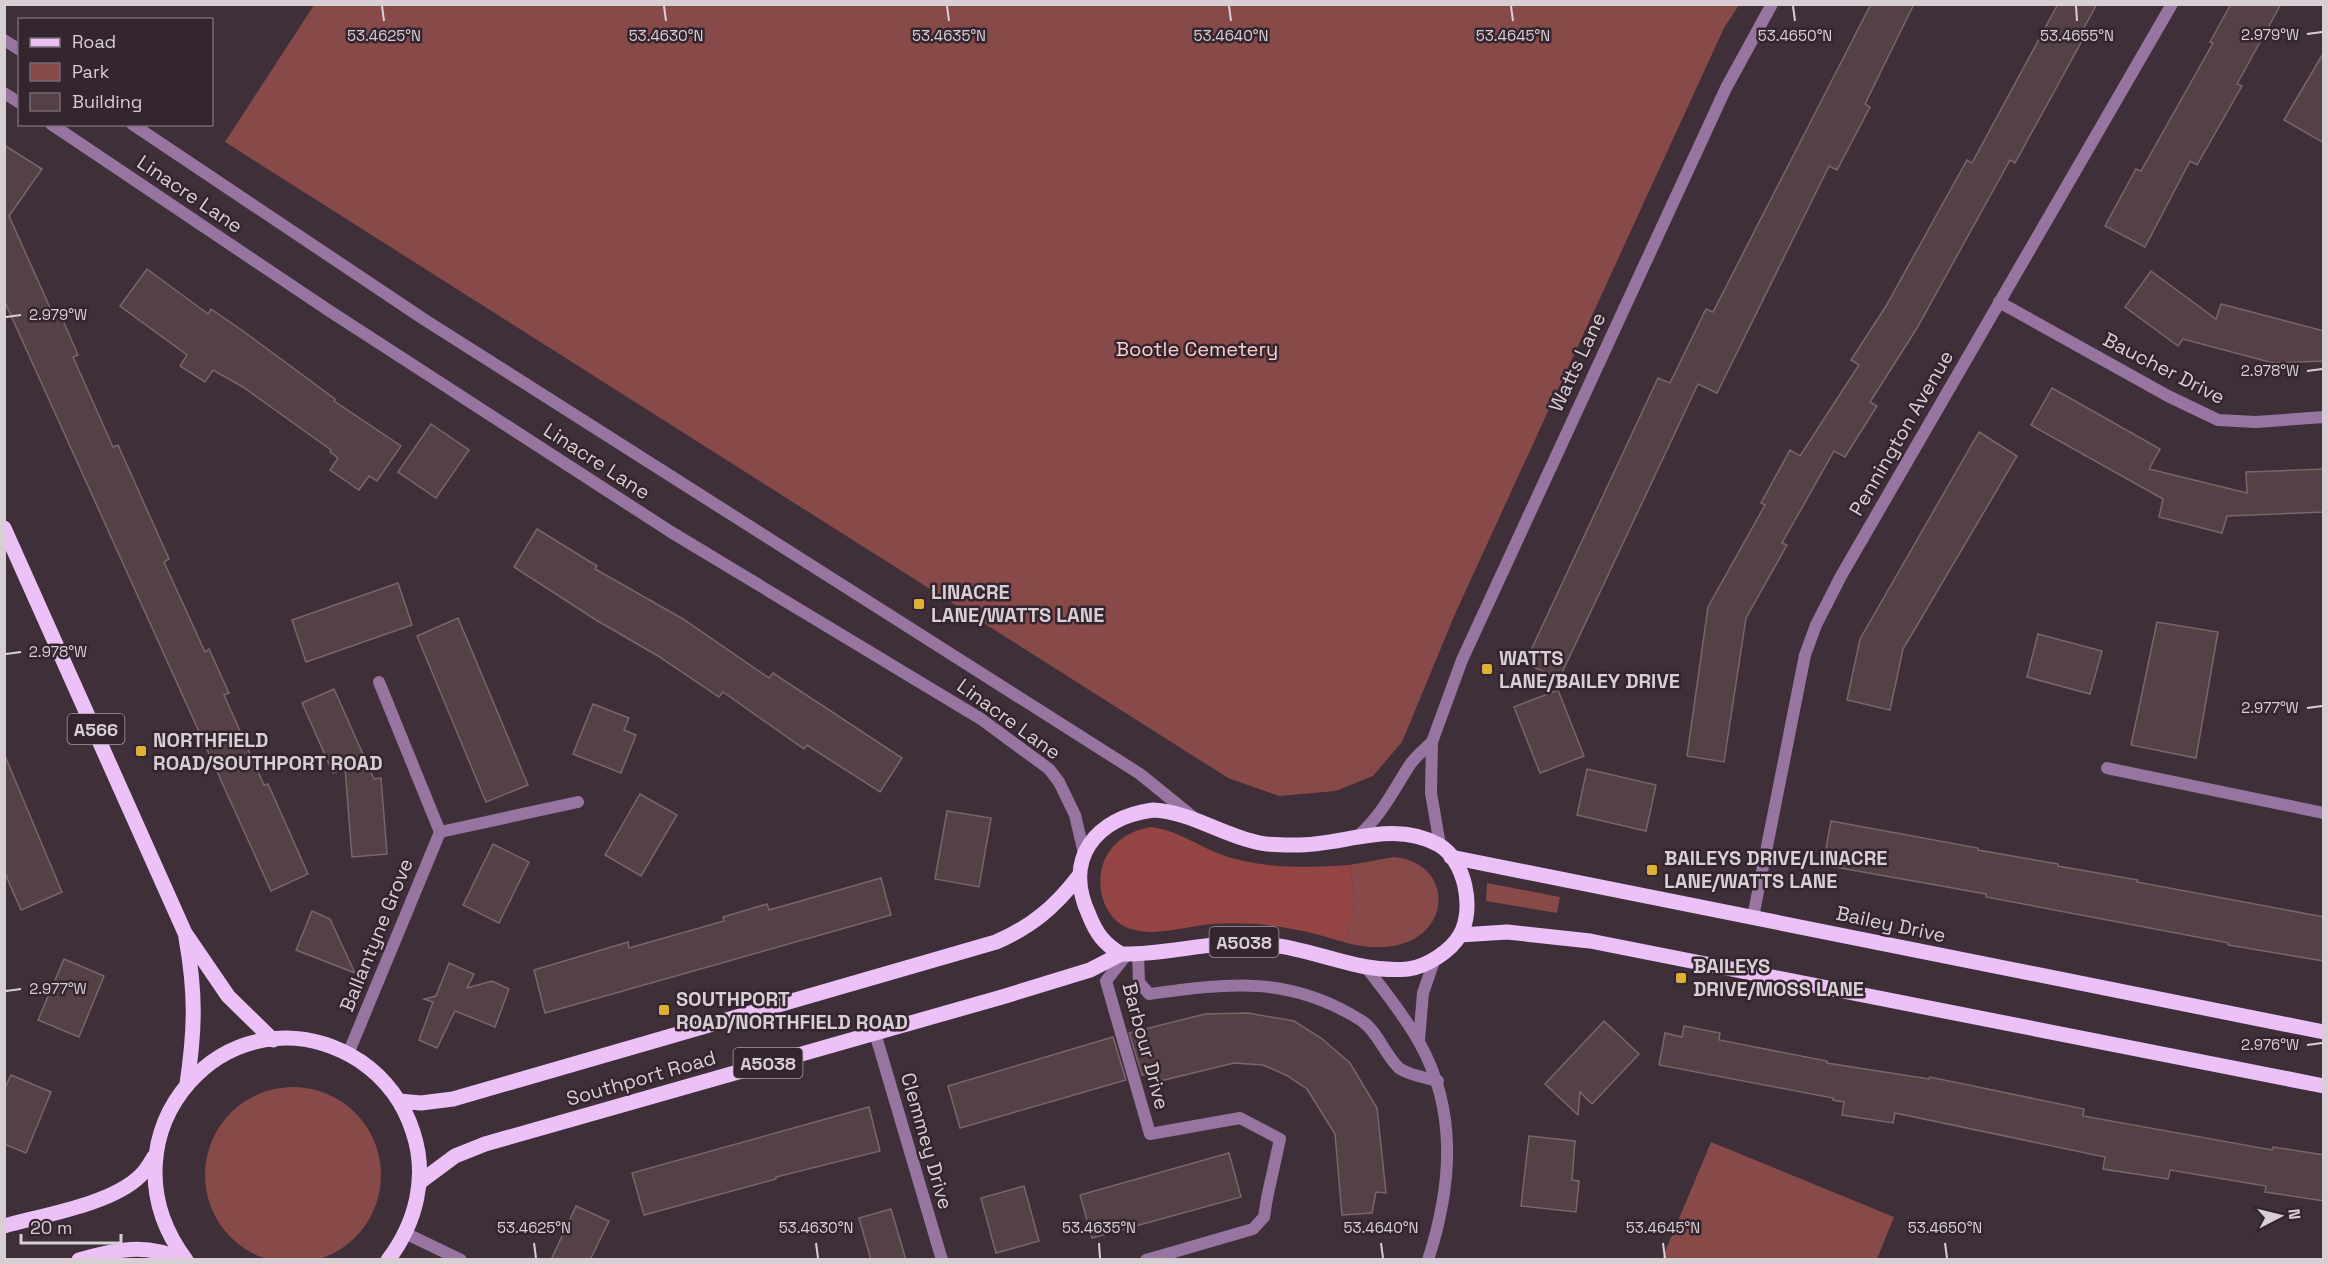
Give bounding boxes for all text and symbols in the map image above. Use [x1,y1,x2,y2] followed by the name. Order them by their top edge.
[18,18,213,126] legend
[2241,25,2299,44] text: 2.979°W
[347,26,421,45] text: 53.4625°N
[629,26,703,45] text: 53.4630°N
[912,26,986,45] text: 53.4635°N
[1193,26,1269,45] text: 53.4640°N
[1476,26,1550,45] text: 53.4645°N
[1758,26,1832,45] text: 53.4650°N
[2040,26,2114,45] text: 53.4655°N
[72,30,116,53] text: Road
[72,60,110,83] text: Park
[72,90,142,113] text: Building
[132,149,248,239] street label: Linacre Lane
[29,305,87,324] text: 2.979°W
[1543,308,1611,416] street label: Watts Lane
[2099,326,2229,410] street label: Baucher Drive
[1116,336,1278,362] park label: Bootle Cemetery
[1843,346,1959,520] street label: Pennington Avenue
[2241,361,2299,380] text: 2.978°W
[539,417,655,505] street label: Linacre Lane
[931,579,1104,628] place label: LINACRE LANE/WATTS LANE
[912,597,926,611] marker: LINACRE LANE/WATTS LANE
[29,642,87,661] text: 2.978°W
[1499,645,1680,694] place label: WATTS LANE/BAILEY DRIVE
[1480,662,1494,676] marker: WATTS LANE/BAILEY DRIVE
[952,673,1066,765] street label: Linacre Lane
[2241,698,2299,717] text: 2.977°W
[68,714,124,744] road number: A566
[153,727,383,776] place label: NORTHFIELD ROAD/SOUTHPORT ROAD
[134,744,148,758] marker: NORTHFIELD ROAD/SOUTHPORT ROAD
[1664,845,1887,894] place label: BAILEYS DRIVE/LINACRE LANE/WATTS LANE
[333,854,419,1016] street label: Ballantyne Grove
[1645,863,1659,877] marker: BAILEYS DRIVE/LINACRE LANE/WATTS LANE
[1834,900,1948,948] street label: Bailey Drive
[1210,927,1278,957] road number: A5038
[1693,953,1864,1002] place label: BAILEYS DRIVE/MOSS LANE
[1674,971,1688,985] marker: BAILEYS DRIVE/MOSS LANE
[29,979,87,998] text: 2.977°W
[1117,980,1175,1112] street label: Barbour Drive
[676,986,908,1035] place label: SOUTHPORT ROAD/NORTHFIELD ROAD
[657,1003,671,1017] marker: SOUTHPORT ROAD/NORTHFIELD ROAD
[2241,1035,2299,1054] text: 2.976°W
[563,1044,719,1112] street label: Southport Road
[734,1048,802,1078] road number: A5038
[895,1070,959,1212] street label: Clemmey Drive
[2250,1186,2310,1246] north arrow
[21,1207,122,1245] scale bar
[2283,1208,2305,1221] text: N
[30,1216,73,1239] text: 20 m
[497,1218,571,1237] text: 53.4625°N
[779,1218,853,1237] text: 53.4630°N
[1062,1218,1136,1237] text: 53.4635°N
[1343,1218,1419,1237] text: 53.4640°N
[1626,1218,1700,1237] text: 53.4645°N
[1908,1218,1982,1237] text: 53.4650°N

